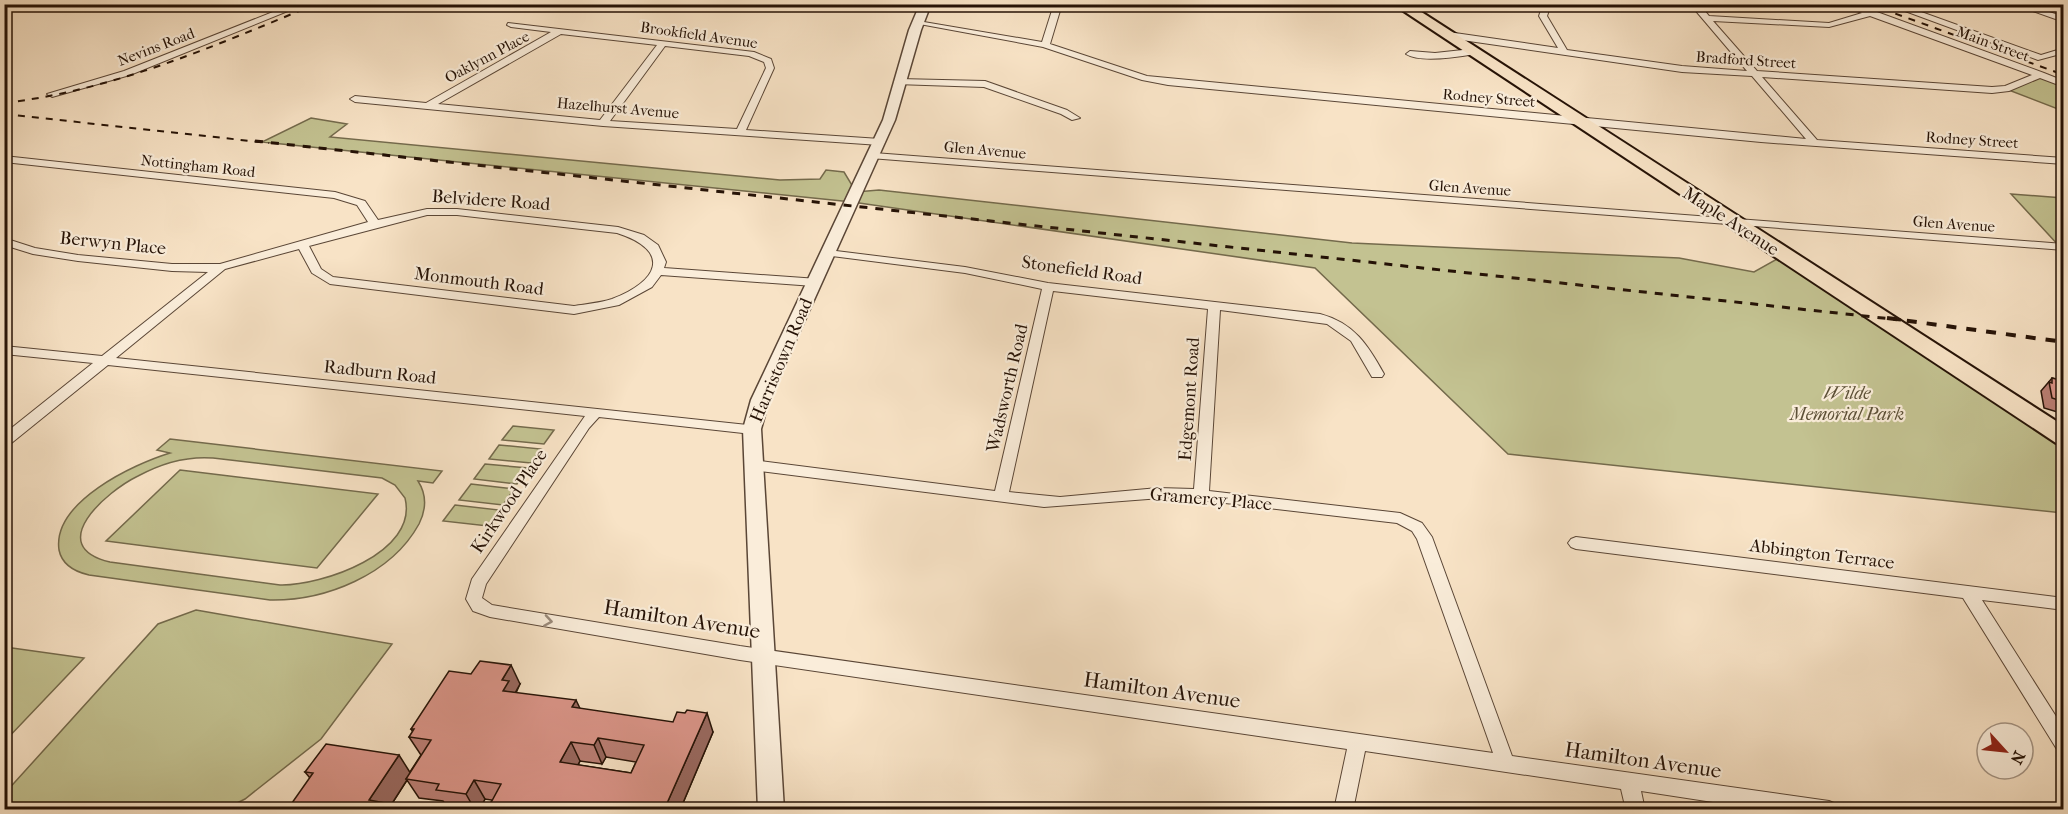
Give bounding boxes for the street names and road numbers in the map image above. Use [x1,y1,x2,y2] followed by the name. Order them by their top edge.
[639,18,759,52] street label: Brookfield Avenue
[1954,22,2033,66] street label: Main Street
[115,24,198,70] street label: Nevins Road
[442,27,533,87] street label: Oaklynn Place
[1695,48,1797,73] street label: Bradford Street
[1442,85,1537,111] street label: Rodney Street
[556,94,680,122] street label: Hazelhurst Avenue
[1925,128,2020,152] street label: Rodney Street
[943,137,1027,163] street label: Glen Avenue
[140,151,257,181] street label: Nottingham Road
[1428,176,1512,200] street label: Glen Avenue
[1679,183,1783,260] street label: Maple Avenue
[431,186,551,215] street label: Belvidere Road
[1912,212,1996,236] street label: Glen Avenue
[59,227,167,260] street label: Berwyn Place
[1020,252,1144,289] street label: Stonefield Road
[413,263,545,300] street label: Monmouth Road
[746,295,817,425] street label: Harristown Road
[982,322,1033,455] street label: Wadsworth Road
[1175,336,1204,462] street label: Edgemont Road
[323,356,437,389] street label: Radburn Road
[467,445,552,557] street label: Kirkwood Place
[1149,484,1273,515] street label: Gramercy Place
[1747,535,1896,574] street label: Abbington Terrace
[602,595,762,643] street label: Hamilton Avenue
[1082,667,1242,713] street label: Hamilton Avenue
[1563,737,1723,783] street label: Hamilton Avenue

